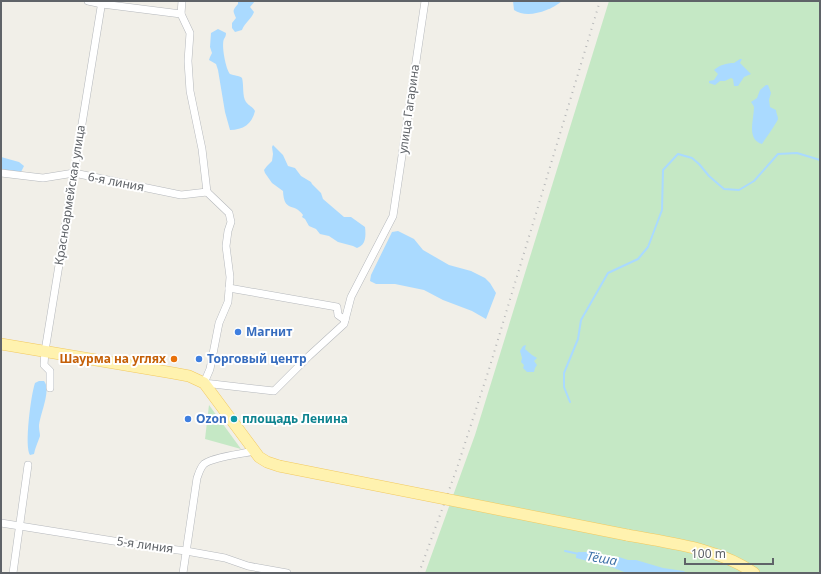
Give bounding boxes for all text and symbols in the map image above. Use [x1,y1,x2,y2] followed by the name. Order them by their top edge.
[394,63,423,155] street label: улица Гагарина
[50,124,89,266] street label: Красноармейская улица
[86,168,146,195] street label: 6-я линия
[246,323,292,340] place label: Магнит
[233,327,243,337] marker: Магнит
[59,350,166,367] place label: Шаурма на углях
[207,350,307,367] place label: Торговый центр
[169,354,179,364] marker: Шаурма на углях
[194,354,204,364] marker: Торговый центр
[196,410,227,427] place label: Ozon
[242,410,348,427] place label: площадь Ленина
[183,414,193,424] marker: Ozon
[229,414,239,424] marker: площадь Ленина
[116,532,174,557] street label: 5-я линия
[685,540,773,566] scale bar
[691,545,726,562] text: 100 m
[585,546,619,570] water label: Тёша

